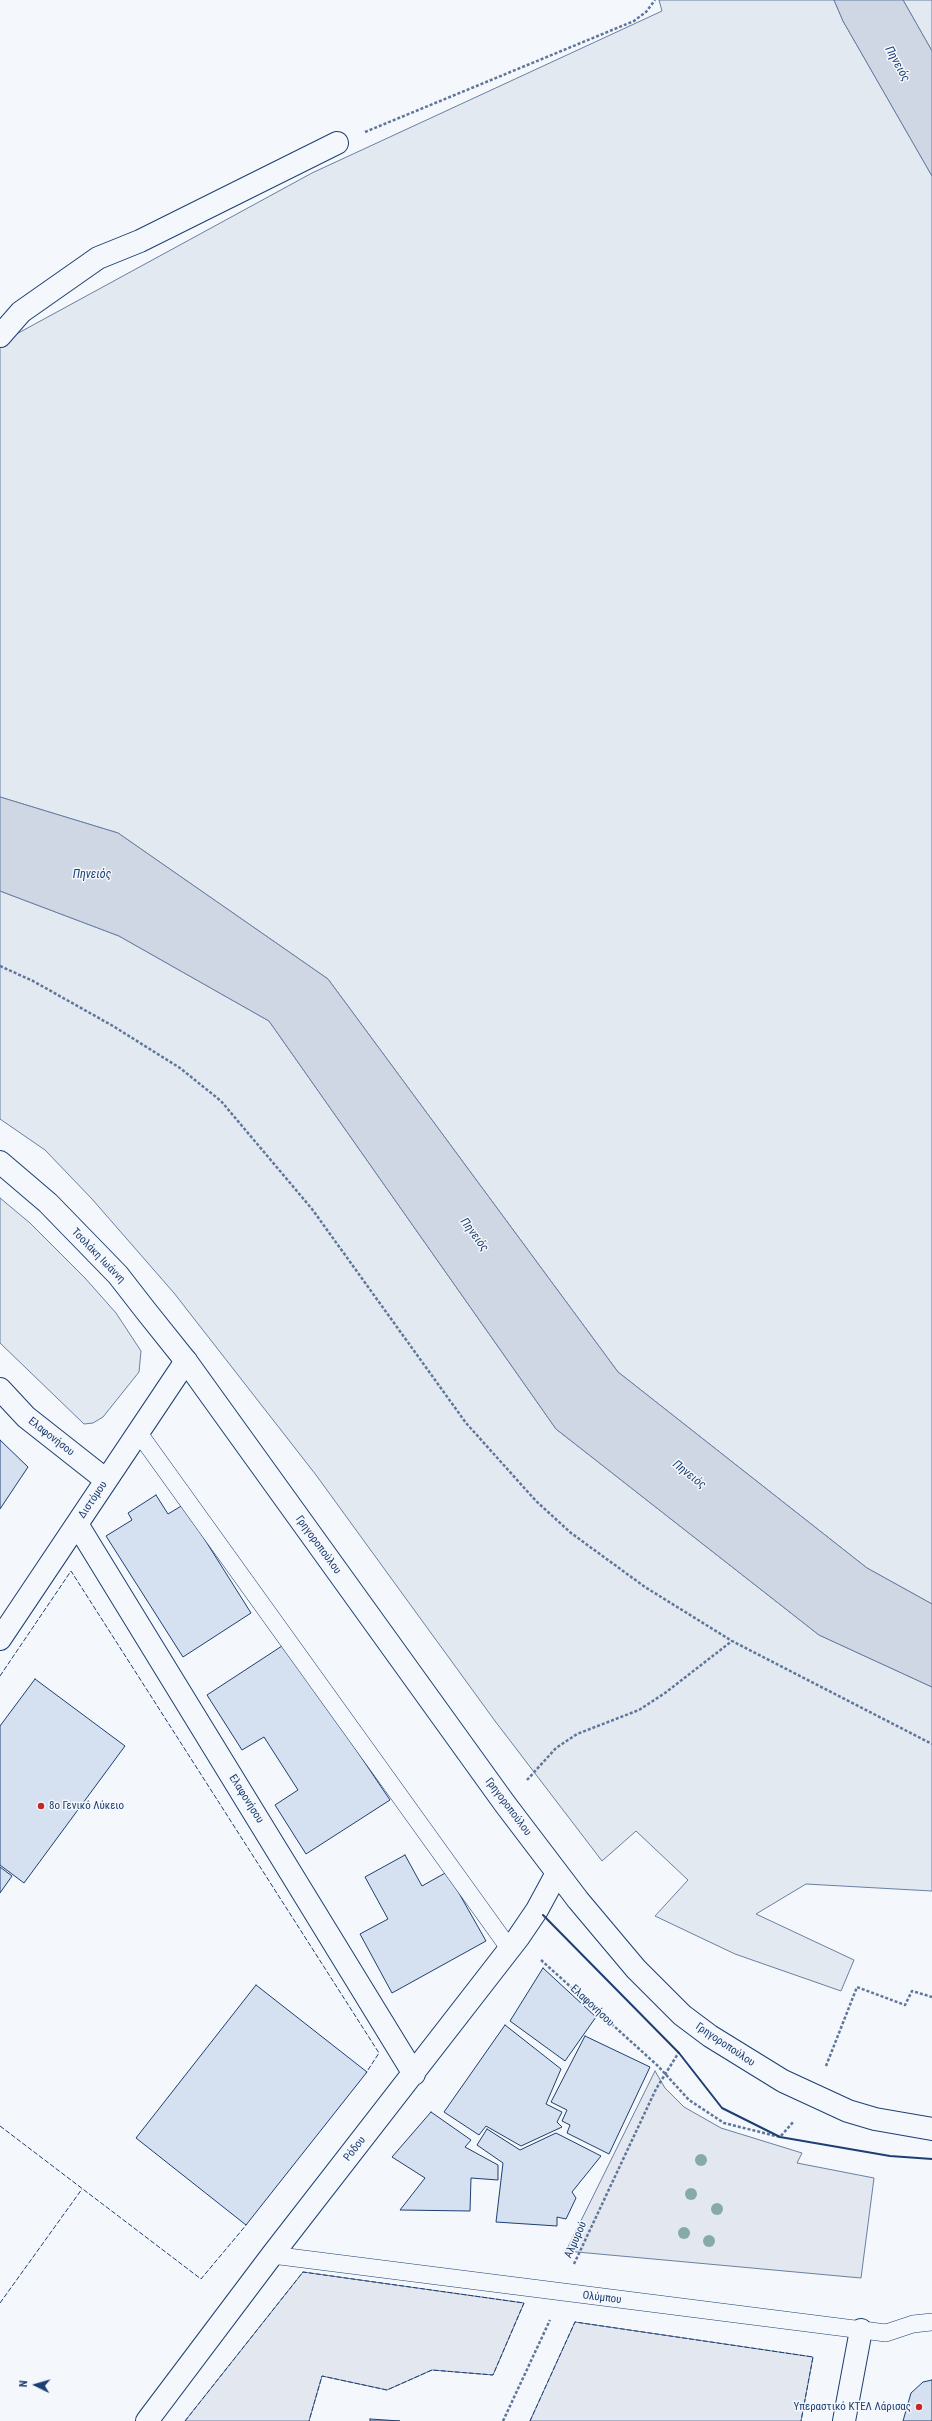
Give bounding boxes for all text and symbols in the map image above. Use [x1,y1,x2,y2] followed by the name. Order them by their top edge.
[881,44,913,84] water label: Πηνειός
[73,868,111,882] water label: Πηνειός
[457,1215,491,1255] water label: Πηνειός
[68,1226,128,1286] street label: Τσολάκη Ιωάννη
[25,1415,77,1459] street label: Ελαφονήσου
[669,1458,709,1492] water label: Πηνειός
[76,1479,110,1521] street label: Διστόμου
[292,1513,344,1577] street label: Γρηγοροπούλου
[226,1772,266,1826] street label: Ελαφονήσου
[482,1776,534,1838] street label: Γρηγοροπούλου
[49,1799,124,1813] place label: 8ο Γενικό Λύκειο
[36,1801,46,1811] marker: 8ο Γενικό Λύκειο
[567,1982,617,2030] street label: Ελαφονήσου
[693,2020,757,2070] street label: Γρηγοροπούλου
[341,2134,369,2164] street label: Ρόδου
[562,2220,590,2260] street label: Αλμυρού
[582,2289,622,2307] street label: Ολύμπου
[16,2365,56,2405] north arrow
[17,2380,30,2388] text: N
[794,2400,911,2414] place label: Υπεραστικό ΚΤΕΛ Λάρισας
[914,2402,924,2412] marker: Υπεραστικό ΚΤΕΛ Λάρισας

